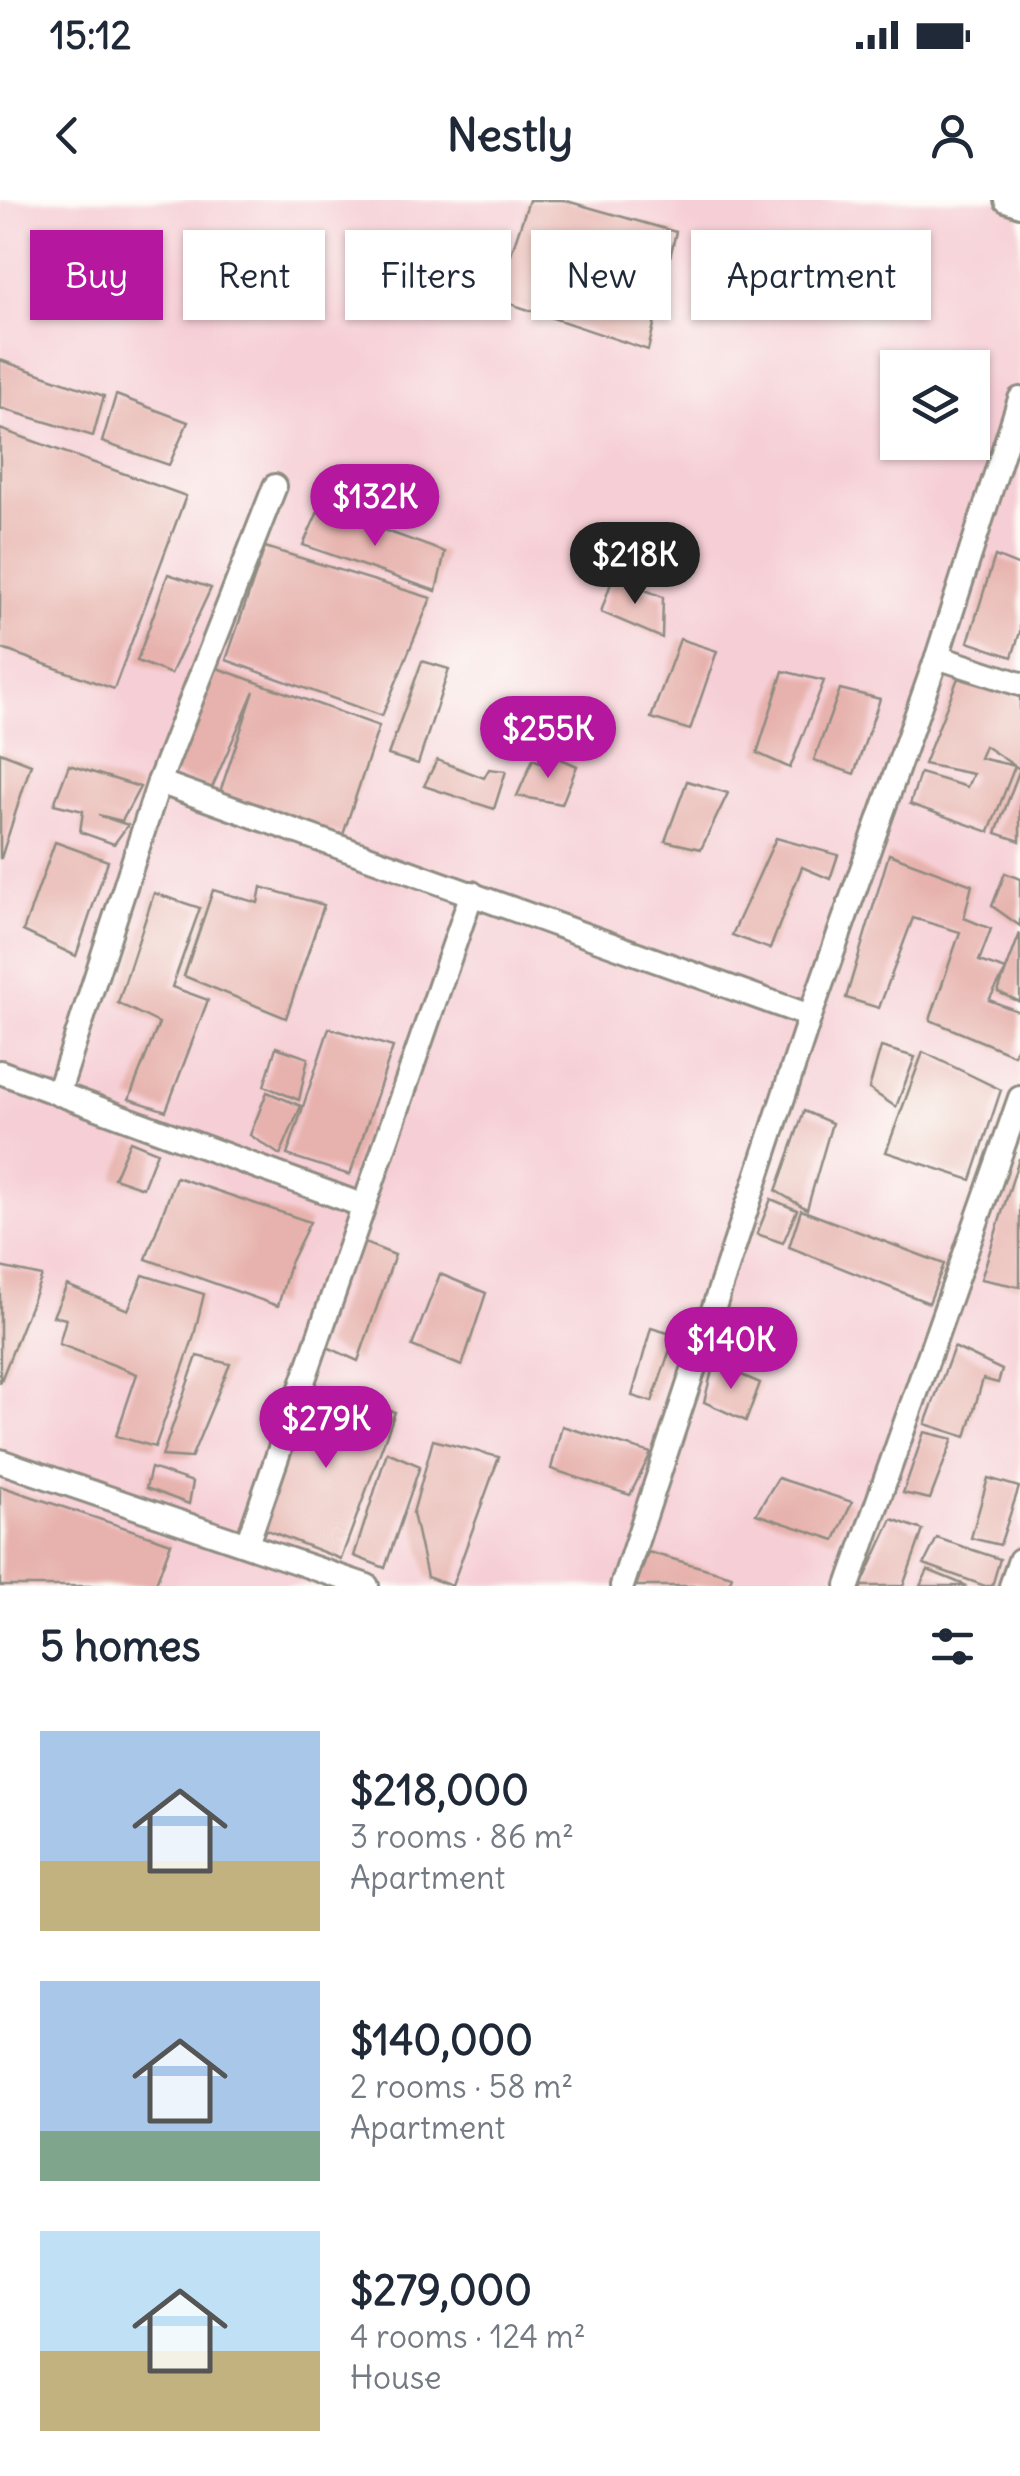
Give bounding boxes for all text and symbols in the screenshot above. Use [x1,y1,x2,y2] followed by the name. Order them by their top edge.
[50,12,131,59] text: 15:12
[447,107,573,163] text: Nestly
[40,108,95,163] icon: back
[925,108,980,163] icon: person
[30,230,163,320] chip: Buy
[183,230,325,320] chip: Rent
[345,230,511,320] chip: Filters
[531,230,671,320] chip: New
[691,230,931,320] chip: Apartment
[880,350,990,460] map controls
[880,350,990,460] button: layers
[305,464,445,549] pin: $132K
[332,476,418,517] text: $132K
[565,522,705,607] pin: $218K
[592,534,678,575] text: $218K
[478,696,618,781] pin: $255K
[502,708,594,749] text: $255K
[661,1307,801,1392] pin: $140K
[686,1319,776,1360] text: $140K
[256,1386,396,1471] pin: $279K
[281,1398,371,1439] text: $279K
[925,1619,980,1674] icon: filters
[40,1620,201,1672] text: 5 homes
[350,1764,529,1816] text: $218,000
[120,1771,240,1891] icon: home
[350,1816,574,1857] text: 3 rooms · 86 m²
[350,1857,505,1898] text: Apartment
[350,2014,533,2066] text: $140,000
[120,2021,240,2141] icon: home
[350,2066,573,2107] text: 2 rooms · 58 m²
[350,2107,505,2148] text: Apartment
[350,2264,532,2316] text: $279,000
[120,2271,240,2391] icon: home
[350,2316,586,2357] text: 4 rooms · 124 m²
[350,2357,441,2398] text: House

